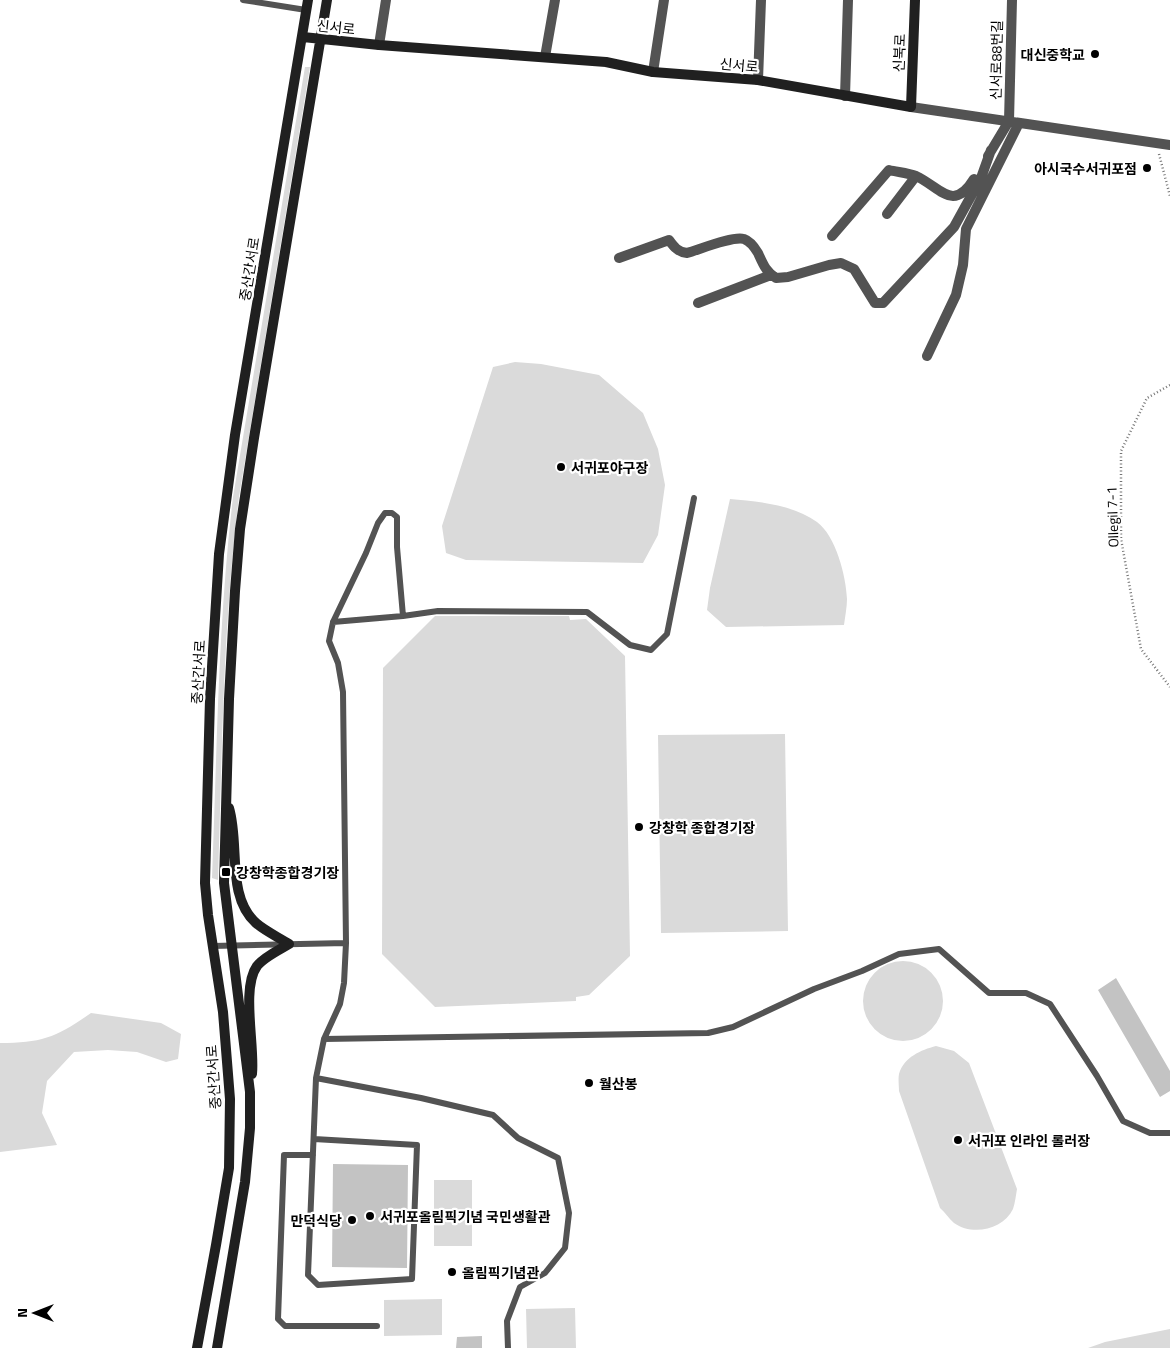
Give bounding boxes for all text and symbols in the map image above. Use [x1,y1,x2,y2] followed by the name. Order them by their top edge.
[316,15,356,39] street label: 신서로
[985,20,1007,100] street label: 신서로88번길
[888,33,910,73] street label: 신북로
[1021,44,1085,65] place label: 대신중학교
[1089,48,1101,60] marker: 대신중학교
[719,53,759,77] street label: 신서로
[1034,158,1137,179] place label: 아시국수서귀포점
[1141,162,1153,174] marker: 아시국수서귀포점
[234,235,264,302] street label: 중산간서로
[571,457,648,478] place label: 서귀포야구장
[555,461,567,473] marker: 서귀포야구장
[1100,486,1124,548] street label: Ollegil 7-1
[186,639,210,705] street label: 중산간서로
[649,817,755,838] place label: 강창학 종합경기장
[633,821,645,833] marker: 강창학 종합경기장
[236,862,339,883] place label: 강창학종합경기장
[220,866,232,878] marker: 강창학종합경기장
[200,1044,226,1110] street label: 중산간서로
[599,1073,638,1094] place label: 월산봉
[583,1077,595,1089] marker: 월산봉
[968,1130,1090,1151] place label: 서귀포 인라인 롤러장
[952,1134,964,1146] marker: 서귀포 인라인 롤러장
[380,1206,551,1227] place label: 서귀포올림픽기념 국민생활관
[290,1210,342,1231] place label: 만덕식당
[364,1210,376,1222] marker: 서귀포올림픽기념 국민생활관
[346,1214,358,1226] marker: 만덕식당
[462,1262,539,1283] place label: 올림픽기념관
[446,1266,458,1278] marker: 올림픽기념관
[10,1288,60,1338] north arrow
[11,1308,32,1318] text: N

